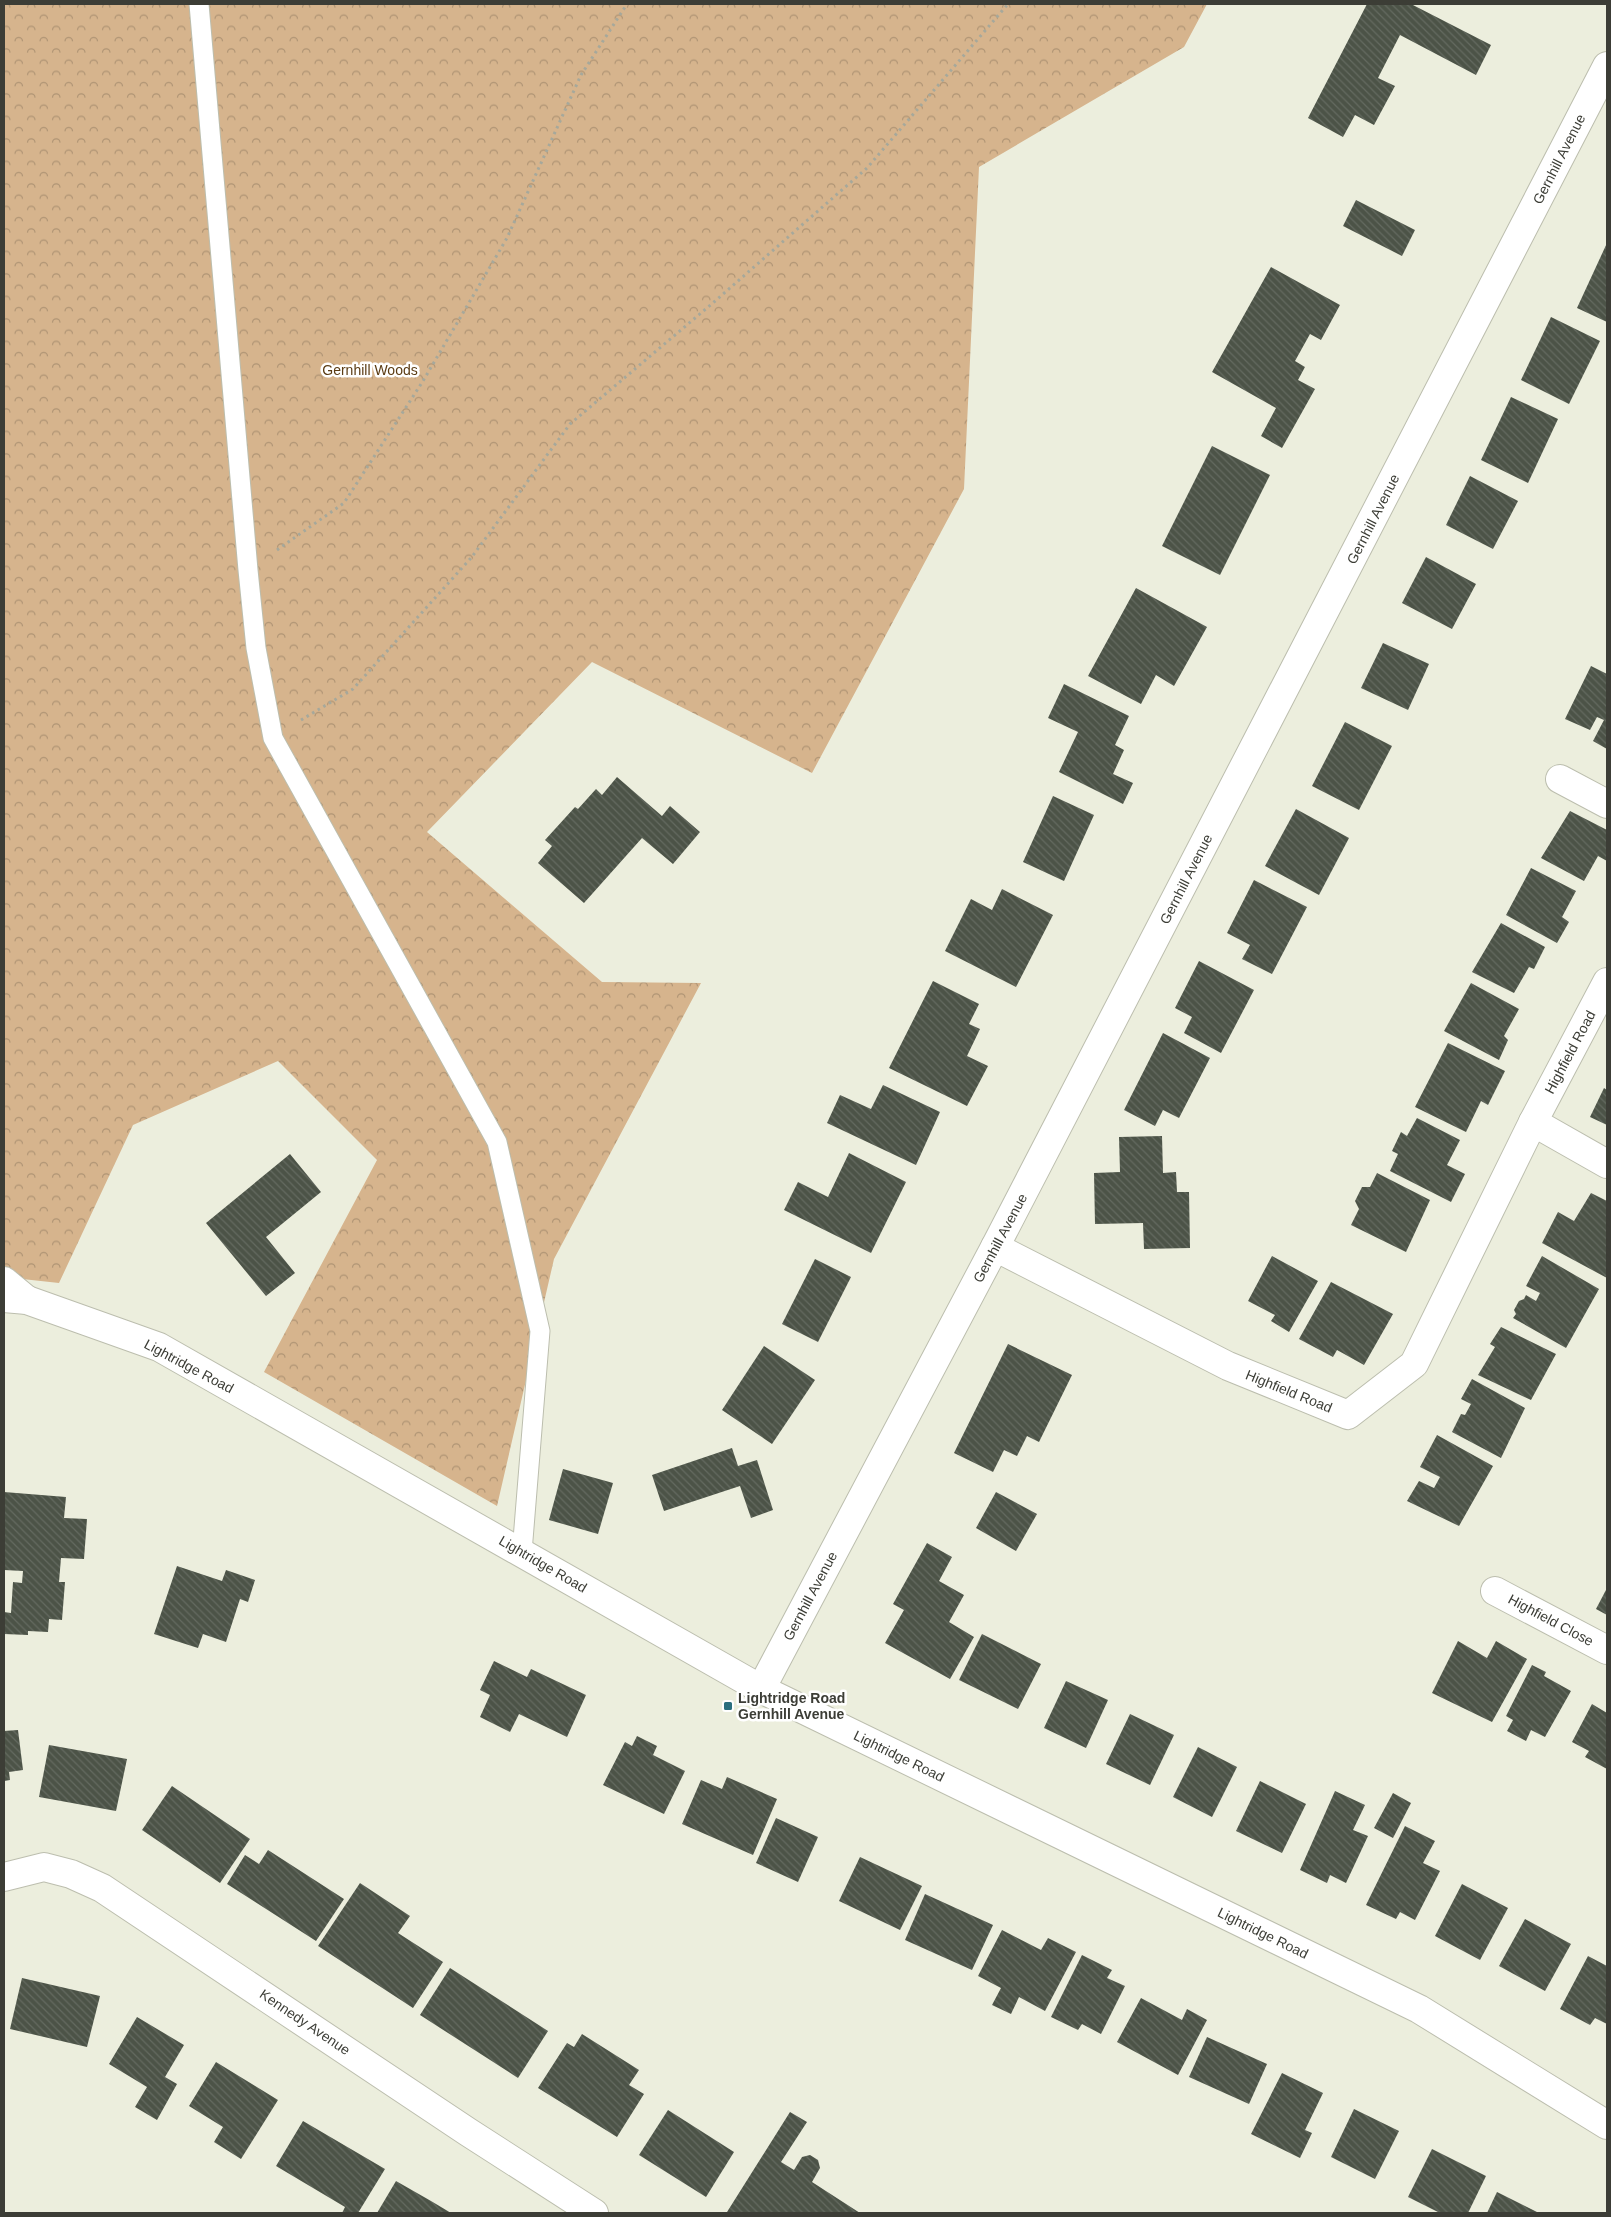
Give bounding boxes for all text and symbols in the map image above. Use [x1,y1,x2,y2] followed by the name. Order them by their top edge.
[1529,111,1589,207] street label: Gernhill Avenue
[322,362,418,378] park label: Gernhill Woods
[1343,471,1403,567] street label: Gernhill Avenue
[1156,831,1216,927] street label: Gernhill Avenue
[1541,1008,1599,1096] street label: Highfield Road
[970,1191,1030,1285] street label: Gernhill Avenue
[142,1336,236,1396] street label: Lightridge Road
[1243,1366,1335,1416] street label: Highfield Road
[496,1532,590,1596] street label: Lightridge Road
[780,1549,840,1643] street label: Gernhill Avenue
[1506,1591,1597,1649] street label: Highfield Close
[738,1690,845,1722] place label: Lightridge Road Gernhill Avenue
[722,1700,734,1712] marker: Lightridge Road Gernhill Avenue
[851,1727,947,1785] street label: Lightridge Road
[1215,1904,1311,1962] street label: Lightridge Road
[257,1986,353,2058] street label: Kennedy Avenue

